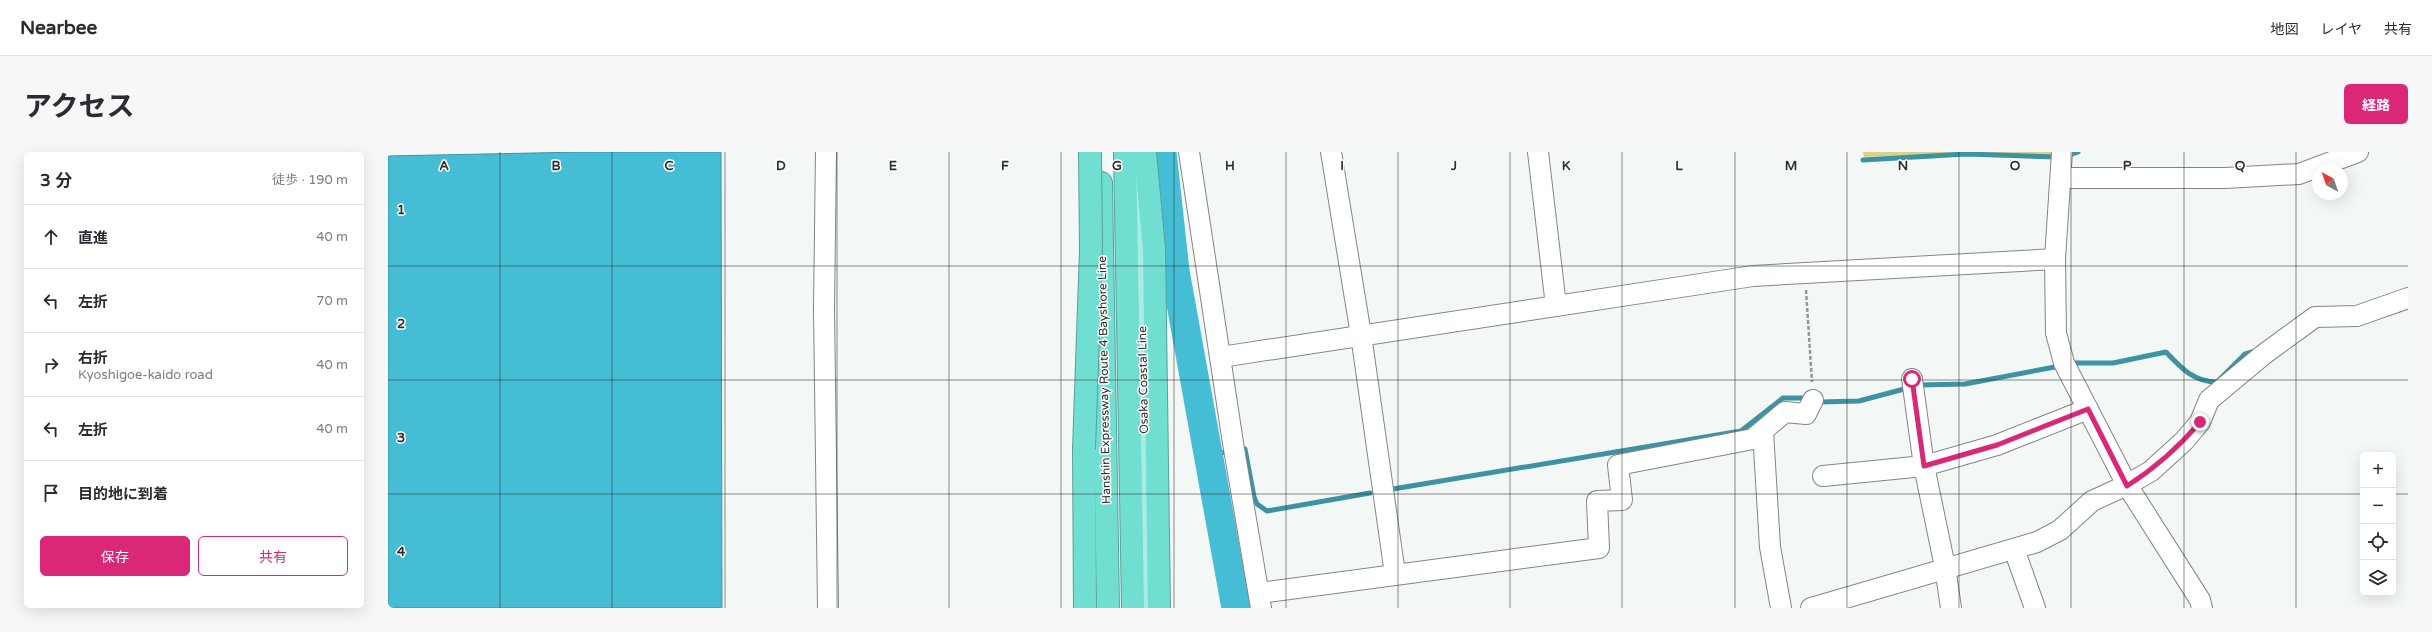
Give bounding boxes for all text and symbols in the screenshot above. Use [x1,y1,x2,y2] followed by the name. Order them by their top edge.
[20,17,97,39] text: Nearbee
[2270,21,2298,38] text: 地図
[2320,21,2362,38] text: レイヤ
[2384,21,2412,38] text: 共有
[2344,84,2408,124] button: 経路
[24,90,135,124] text: アクセス
[439,158,449,174] text: A
[551,158,561,174] text: B
[664,158,674,174] text: C
[776,158,786,174] text: D
[889,158,897,174] text: E
[1001,158,1009,174] text: F
[1112,158,1122,174] text: G
[1225,158,1235,174] text: H
[1340,158,1344,174] text: I
[1450,158,1457,174] text: J
[1562,158,1571,174] text: K
[1675,158,1683,174] text: L
[1785,158,1797,174] text: M
[1898,158,1908,174] text: N
[2010,158,2021,174] text: O
[2123,158,2132,174] text: P
[2235,158,2246,174] text: Q
[2312,164,2348,200] north arrow
[40,170,72,191] text: 3 分
[272,172,348,188] text: 徒歩 · 190 m
[397,202,405,218] text: 1
[40,226,62,248] icon: ahead
[78,229,108,247] text: 直進
[316,229,348,245] text: 40 m
[1095,256,1113,504] street label: Hanshin Expressway Route 4 Bayshore Line
[40,290,62,312] icon: left
[78,293,108,311] text: 左折
[316,293,348,309] text: 70 m
[397,316,405,332] text: 2
[1135,326,1151,434] street label: Osaka Coastal Line
[78,349,108,367] text: 右折
[40,354,62,376] icon: right
[316,357,348,373] text: 40 m
[78,367,213,383] text: Kyoshigoe-kaido road
[1903,370,1921,388] route start
[2191,413,2209,431] route end
[40,418,62,440] icon: left
[78,421,108,439] text: 左折
[316,421,348,437] text: 40 m
[397,430,405,446] text: 3
[2360,452,2396,596] map controls
[2360,452,2396,488] button: +
[40,482,62,504] icon: arrive
[78,485,168,503] text: 目的地に到着
[2360,488,2396,524] button: −
[2360,524,2396,560] button: locate
[40,536,190,576] button: 保存
[198,536,348,576] button: 共有
[397,544,406,560] text: 4
[2360,560,2396,596] button: layers

